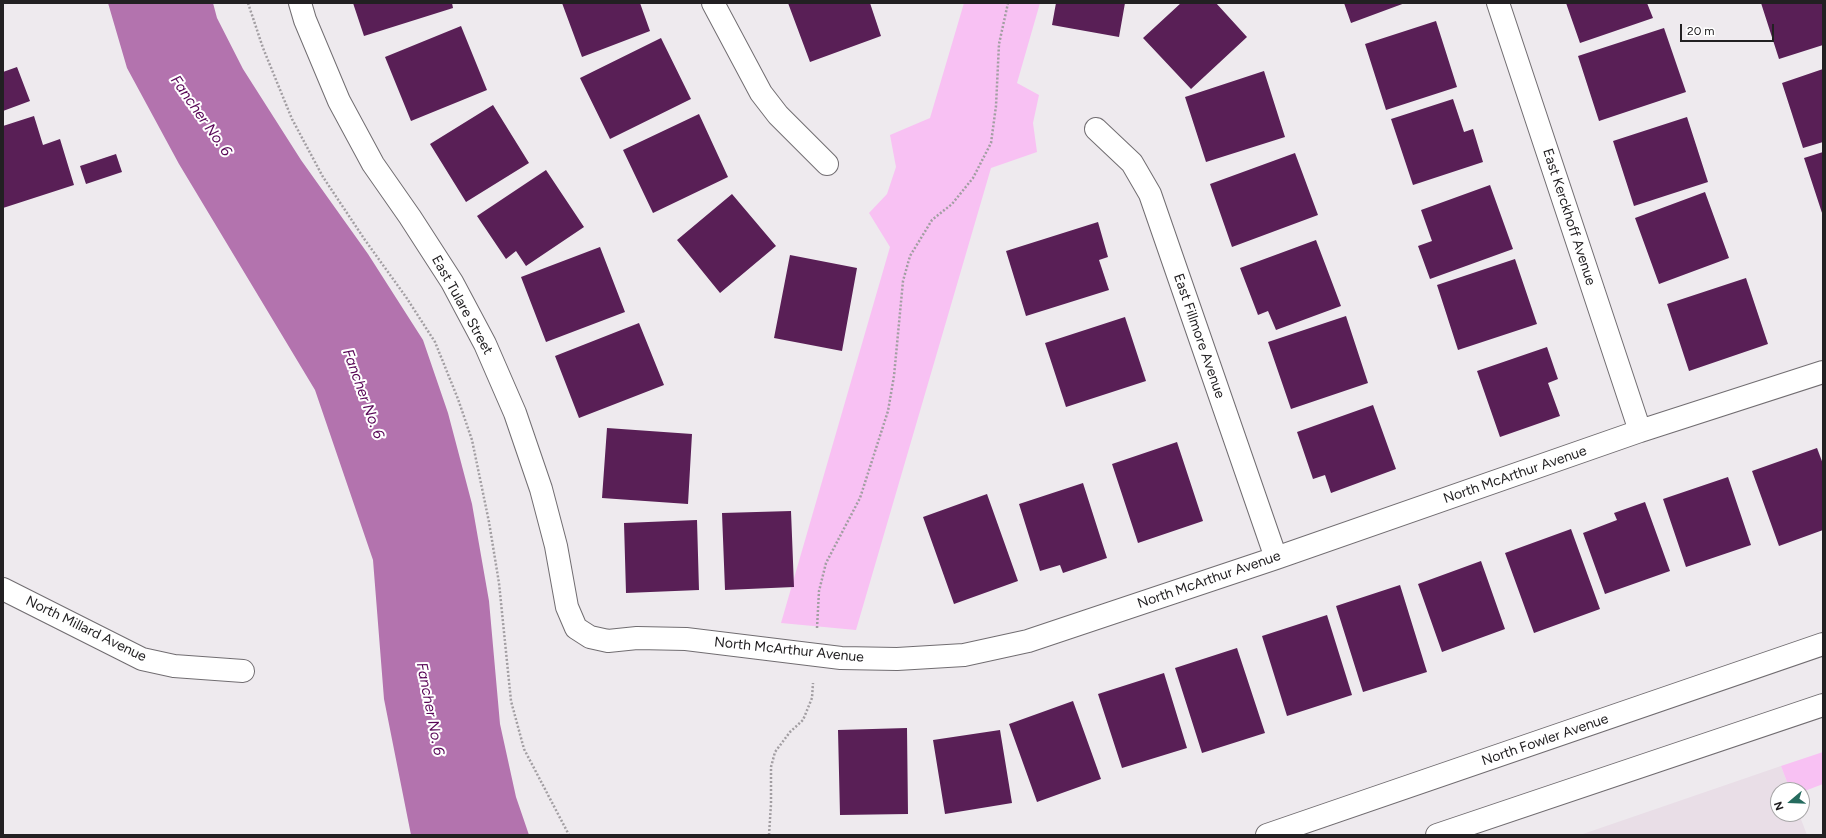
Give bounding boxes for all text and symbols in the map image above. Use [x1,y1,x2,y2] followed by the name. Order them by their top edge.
[1682,16,1776,42] scale bar
[1687,24,1715,38] text: 20 m
[167,72,235,160] water label: Fancher No. 6
[1539,146,1599,288] street label: East Kerckhoff Avenue
[428,252,496,358] street label: East Tulare Street
[1170,271,1228,401] street label: East Fillmore Avenue
[338,347,388,441] water label: Fancher No. 6
[1441,443,1589,507] street label: North McArthur Avenue
[1135,548,1283,612] street label: North McArthur Avenue
[23,592,149,666] street label: North Millard Avenue
[713,634,865,666] street label: North McArthur Avenue
[412,661,448,757] water label: Fancher No. 6
[1479,710,1611,770] street label: North Fowler Avenue
[1770,782,1810,822] north arrow
[1772,800,1787,812] text: N

